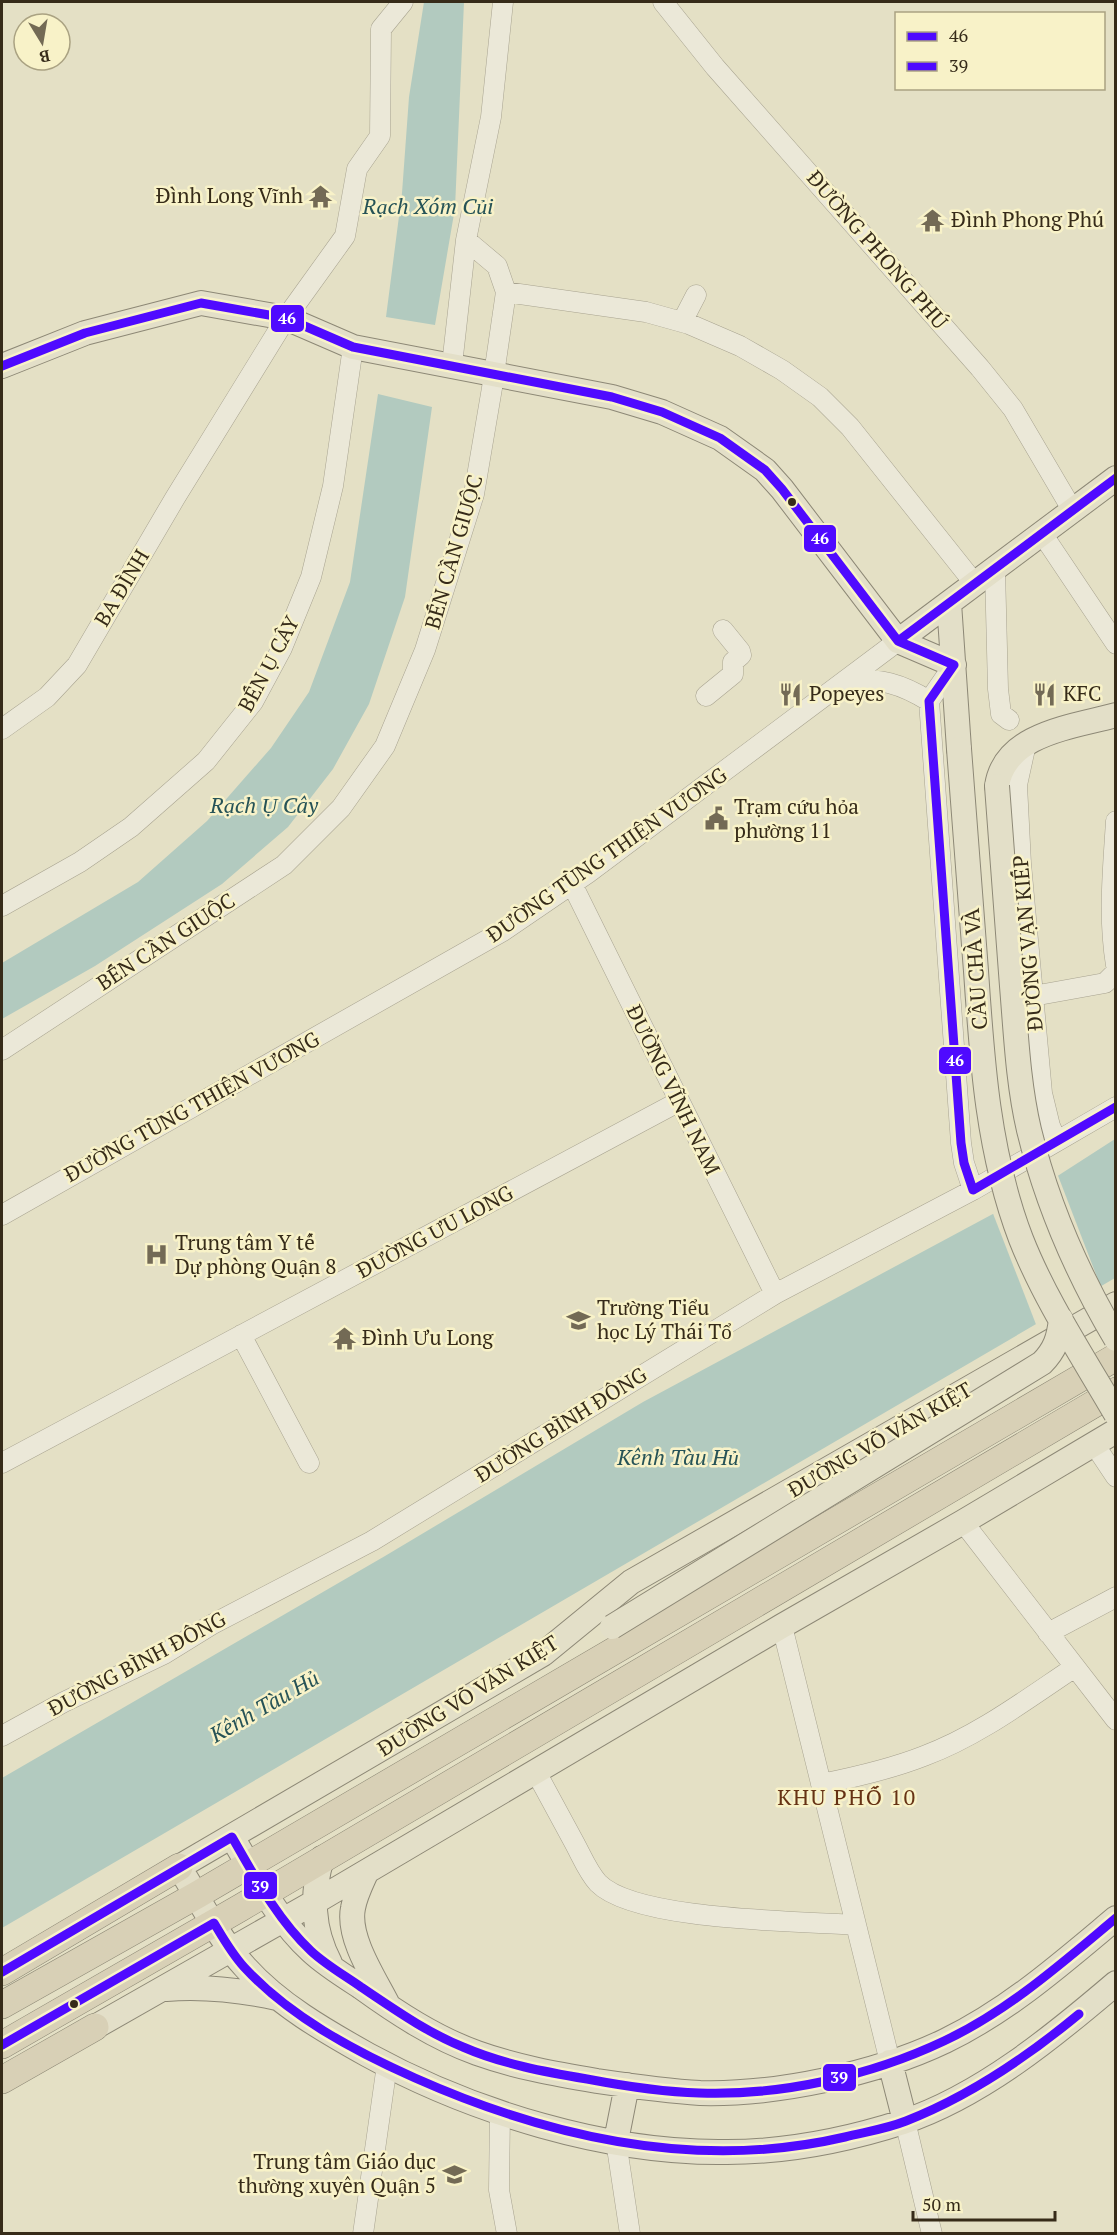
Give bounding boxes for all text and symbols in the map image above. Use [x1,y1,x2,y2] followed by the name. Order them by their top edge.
[12,12,72,72] north arrow
[895,12,1105,90] legend
[949,23,969,47] text: 46
[38,45,52,69] text: B
[949,53,968,77] text: 39
[801,164,954,335] street label: ĐƯỜNG PHONG PHÚ
[156,181,303,209] place label: Đình Long Vĩnh
[308,183,334,209] temple icon: Đình Long Vĩnh
[362,191,493,220] water label: Rạch Xóm Củi
[951,205,1104,233] place label: Đình Phong Phú
[920,207,946,233] temple icon: Đình Phong Phú
[270,304,305,333] line badge: 46
[278,307,296,329] text: 46
[418,471,488,632] street label: BẾN CẦN GIUỘC
[786,496,798,508] unlabelled marker
[803,524,837,553] line badge: 46
[811,527,829,549] text: 46
[87,544,155,631] street label: BA ĐÌNH
[231,610,305,716] street label: BẾN Ụ CÂY
[809,679,884,707] place label: Popeyes
[1063,679,1102,707] place label: KFC
[778,681,804,707] restaurant icon: Popeyes
[1032,681,1058,707] restaurant icon: KFC
[481,760,733,948] street label: ĐƯỜNG TÙNG THIỆN VƯƠNG
[209,790,319,819] water label: Rạch Ụ Cây
[734,792,859,844] place label: Trạm cứu hỏa phường 11
[703,806,729,832] public building icon: Trạm cứu hỏa phường 11
[1005,854,1049,1032] street label: ĐƯỜNG VẠN KIẾP
[91,886,240,996] street label: BẾN CẦN GIUỘC
[957,907,993,1031] street label: CẦU CHÀ VÀ
[621,1000,727,1179] street label: ĐƯỜNG VĨNH NAM
[59,1024,324,1188] street label: ĐƯỜNG TÙNG THIỆN VƯƠNG
[938,1046,972,1075] line badge: 46
[946,1049,964,1071] text: 46
[352,1178,518,1284] street label: ĐƯỜNG ƯU LONG
[175,1228,337,1280] place label: Trung tâm Y tế Dự phòng Quận 8
[144,1242,170,1268] hospital icon: Trung tâm Y tế Dự phòng Quận 8
[597,1293,732,1345] place label: Trường Tiểu học Lý Thái Tổ
[566,1307,592,1333] school or university icon: Trường Tiểu học Lý Thái Tổ
[362,1323,494,1351] place label: Đình Ưu Long
[331,1325,357,1351] temple icon: Đình Ưu Long
[469,1360,652,1488] street label: ĐƯỜNG BÌNH ĐÔNG
[782,1375,977,1503] street label: ĐƯỜNG VÕ VĂN KIỆT
[616,1442,739,1471] water label: Kênh Tàu Hủ
[43,1604,231,1722] street label: ĐƯỜNG BÌNH ĐÔNG
[372,1628,563,1762] street label: ĐƯỜNG VÕ VĂN KIỆT
[203,1663,324,1749] water label: Kênh Tàu Hủ
[777,1782,917,1811] district label: KHU PHỐ 10
[243,1871,278,1900] line badge: 39
[251,1875,269,1897] text: 39
[68,1998,80,2010] unlabelled marker
[822,2063,857,2092] line badge: 39
[830,2066,848,2088] text: 39
[238,2147,436,2199] place label: Trung tâm Giáo dục thường xuyên Quận 5
[441,2161,467,2187] school or university icon: Trung tâm Giáo dục thường xuyên Quận 5
[913,2184,1056,2222] scale bar
[922,2192,962,2216] text: 50 m

